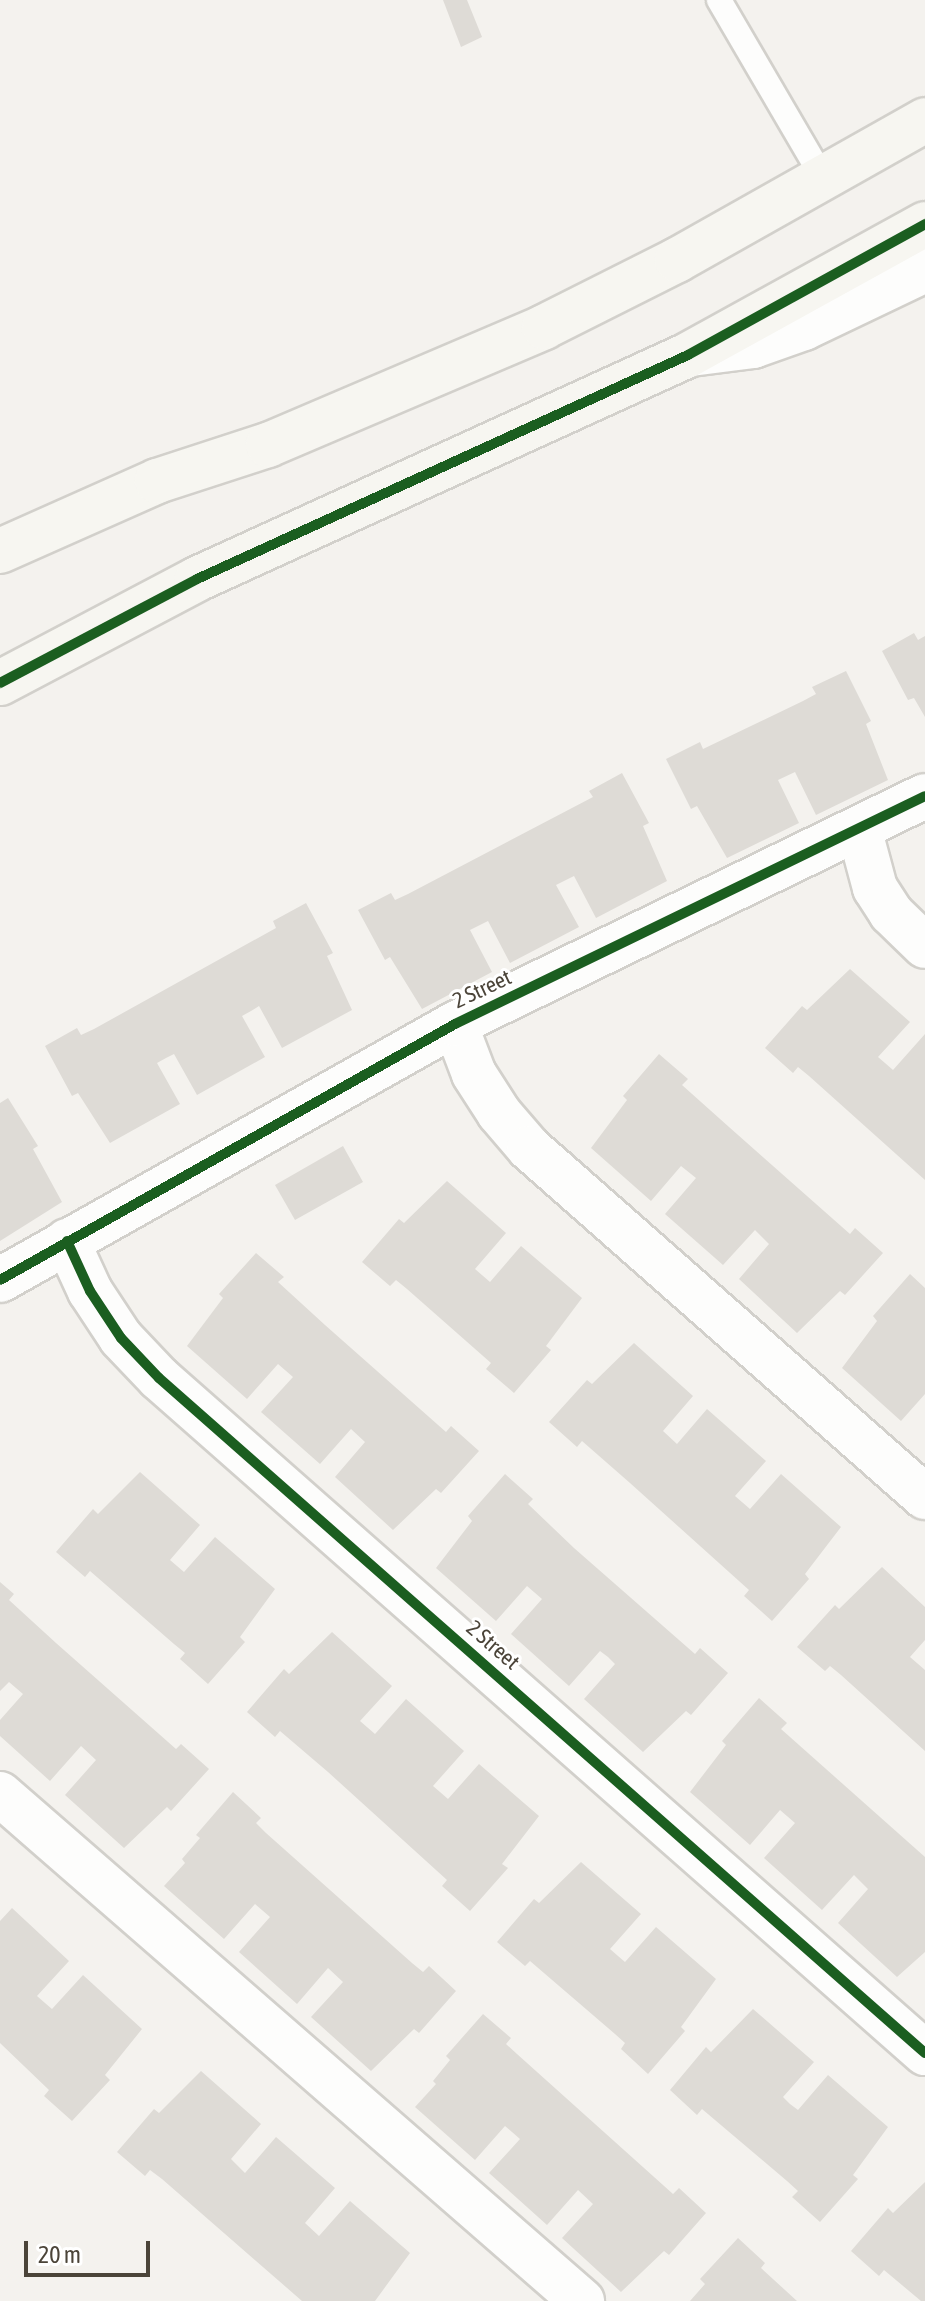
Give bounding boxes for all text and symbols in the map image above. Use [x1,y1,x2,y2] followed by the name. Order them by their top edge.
[448,964,516,1014] street label: 2 Street
[461,1615,525,1675] street label: 2 Street
[28,2225,154,2275] scale bar
[38,2241,81,2268] text: 20 m

